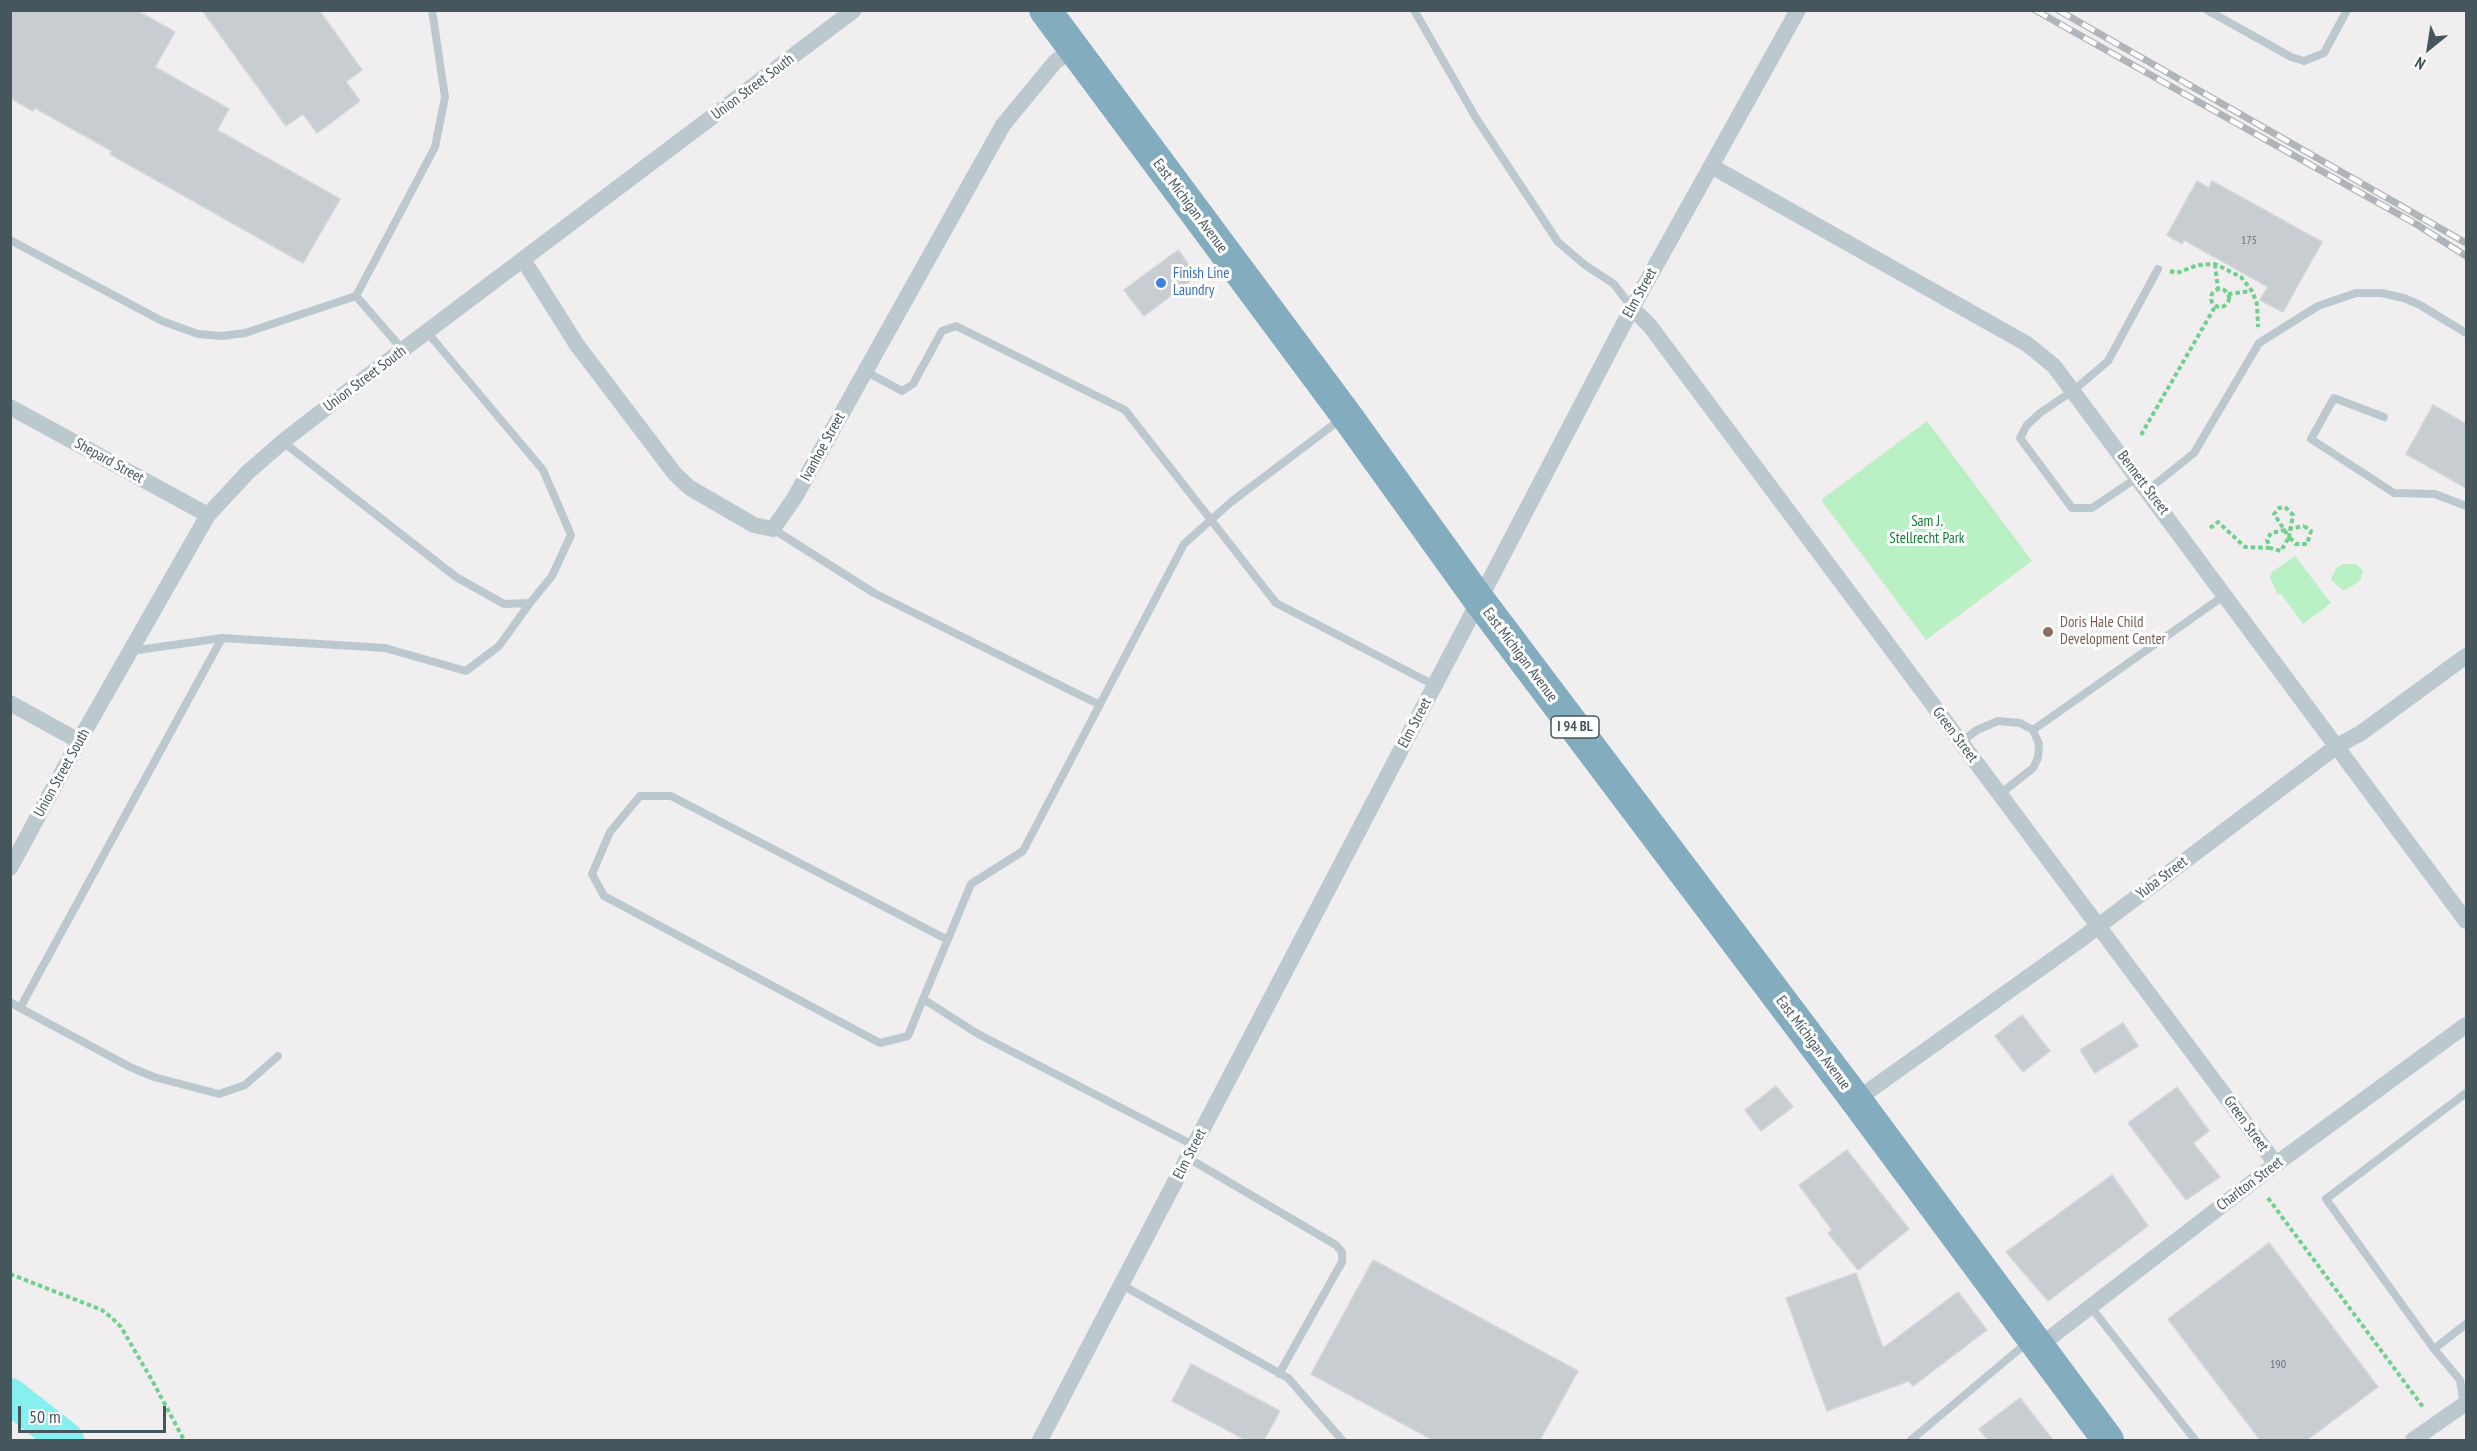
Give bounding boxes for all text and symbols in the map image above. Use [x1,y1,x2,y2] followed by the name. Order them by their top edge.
[2399,18,2459,78] north arrow
[708,50,798,124] street label: Union Street South
[2411,53,2429,74] text: N
[1149,155,1231,257] street label: East Michigan Avenue
[2241,234,2257,248] house number: 175
[1173,265,1229,300] place label: Finish Line Laundry
[1619,265,1661,321] street label: Elm Street
[1154,276,1168,290] marker: Finish Line Laundry
[320,342,410,416] street label: Union Street South
[797,410,849,484] street label: Ivanhoe Street
[71,435,147,487] street label: Shepard Street
[2113,448,2173,518] street label: Bennett Street
[1889,513,1965,548] park label: Sam J. Stellrecht Park
[1479,604,1561,706] street label: East Michigan Avenue
[2060,614,2166,649] place label: Doris Hale Child Development Center
[2041,625,2055,639] marker: Doris Hale Child Development Center
[1394,695,1436,751] street label: Elm Street
[1928,704,1982,766] street label: Green Street
[1551,716,1599,738] road number: I 94 BL
[30,726,94,820] street label: Union Street South
[2133,853,2191,903] street label: Yuba Street
[1772,992,1854,1094] street label: East Michigan Avenue
[2220,1093,2272,1155] street label: Green Street
[1170,1126,1210,1182] street label: Elm Street
[2213,1153,2287,1215] street label: Charlton Street
[2270,1358,2286,1372] house number: 190
[21,1394,170,1432] scale bar
[29,1405,61,1428] text: 50 m

